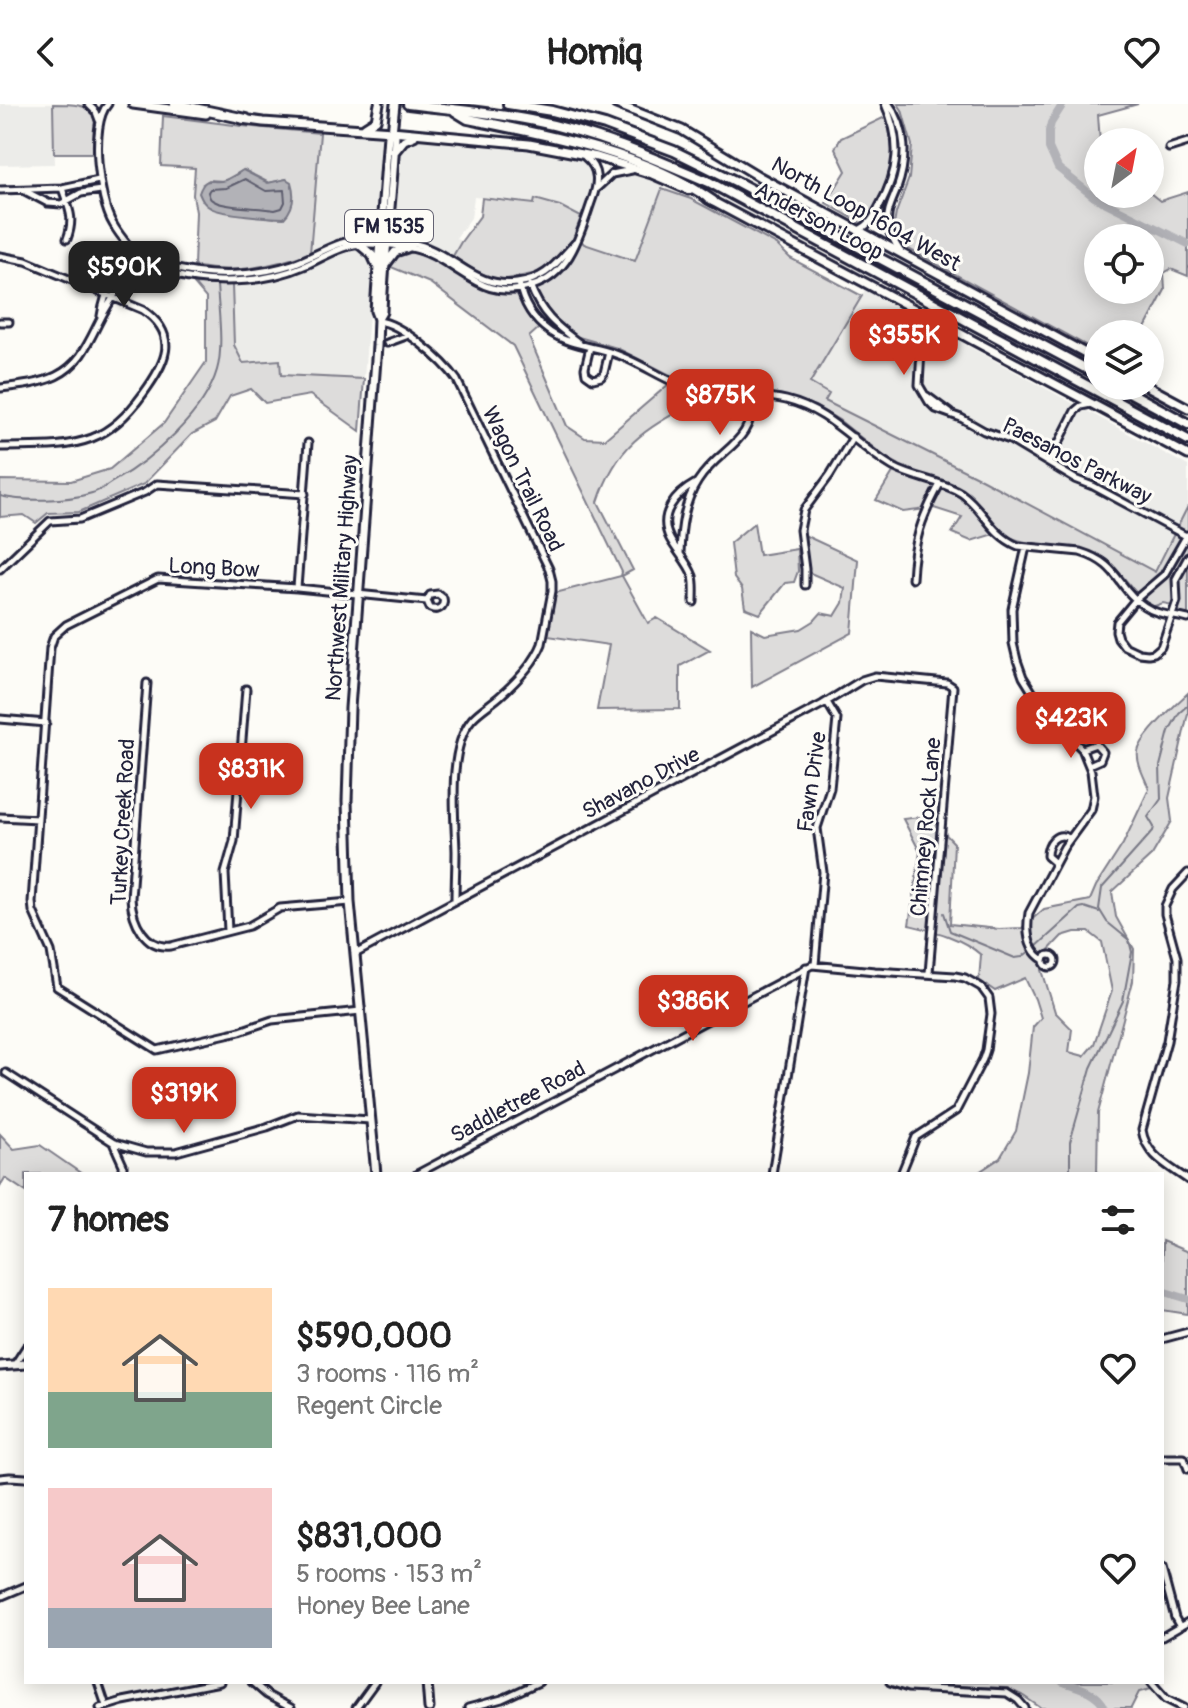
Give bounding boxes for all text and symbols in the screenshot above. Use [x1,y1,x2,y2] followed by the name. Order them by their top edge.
[24,30,68,74] icon: back
[546,30,642,75] text: Homiq
[1120,30,1164,74] icon: heart
[1084,128,1164,208] north arrow
[1084,128,1164,400] map controls
[766,150,966,278] street label: North Loop 1604 West
[750,175,888,267] street label: Anderson Loop
[345,210,433,242] road number: FM 1535
[1084,224,1164,304] button: locate
[68,241,180,309] pin: $590K
[86,251,162,283] text: $590K
[848,309,960,377] pin: $355K
[868,319,940,351] text: $355K
[1084,320,1164,400] button: layers
[664,369,776,437] pin: $875K
[685,379,755,411] text: $875K
[476,402,570,556] street label: Wagon Trail Road
[998,411,1156,511] street label: Paesanos Parkway
[319,454,365,702] street label: Northwest Military Highway
[168,552,260,584] street label: Long Bow
[1015,692,1127,760] pin: $423K
[1034,702,1108,734] text: $423K
[791,730,833,834] street label: Fawn Drive
[904,736,948,918] street label: Chimney Rock Lane
[105,738,141,906] street label: Turkey Creek Road
[577,740,705,826] street label: Shavano Drive
[195,743,307,811] pin: $831K
[217,753,285,785] text: $831K
[637,975,749,1043] pin: $386K
[657,985,729,1017] text: $386K
[446,1055,590,1149] street label: Saddletree Road
[128,1067,240,1135] pin: $319K
[150,1077,218,1109] text: $319K
[1096,1198,1140,1242] icon: filters
[48,1199,169,1242] text: 7 homes
[296,1315,452,1358] text: $590,000
[112,1320,208,1416] icon: home
[1096,1346,1140,1390] icon: heart
[296,1358,479,1390] text: 3 rooms · 116 m²
[296,1390,442,1422] text: Regent Circle
[296,1515,442,1558] text: $831,000
[112,1520,208,1616] icon: home
[1096,1546,1140,1590] icon: heart
[296,1558,482,1590] text: 5 rooms · 153 m²
[296,1590,470,1622] text: Honey Bee Lane

